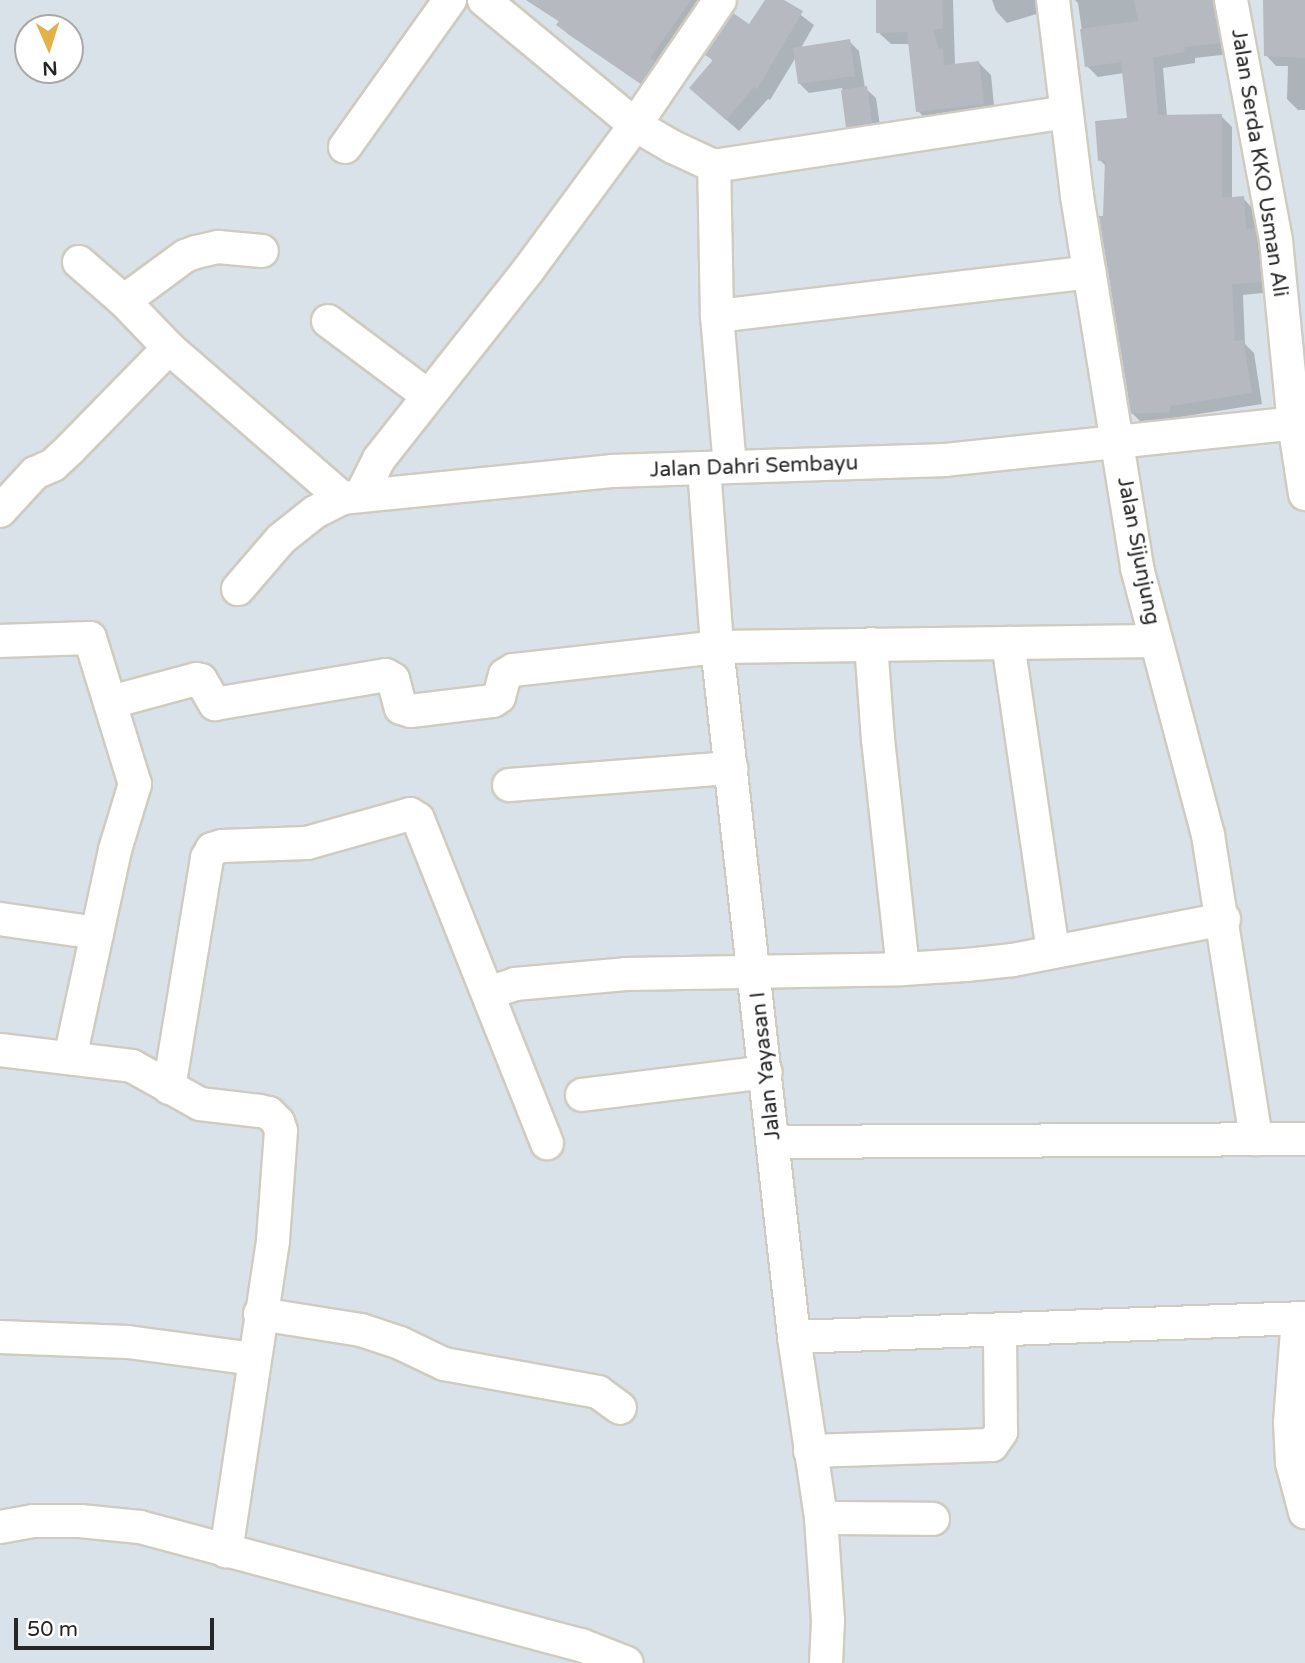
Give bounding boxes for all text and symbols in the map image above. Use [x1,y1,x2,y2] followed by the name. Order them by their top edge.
[14,14,84,84] north arrow
[1225,27,1293,299] street label: Jalan Serda KKO Usman Ali
[42,57,58,79] text: N
[649,451,859,483] street label: Jalan Dahri Sembayu
[1111,475,1165,627] street label: Jalan Sijunjung
[746,990,786,1142] street label: Jalan Yayasan I
[18,1604,217,1648] scale bar
[27,1617,78,1642] text: 50 m

